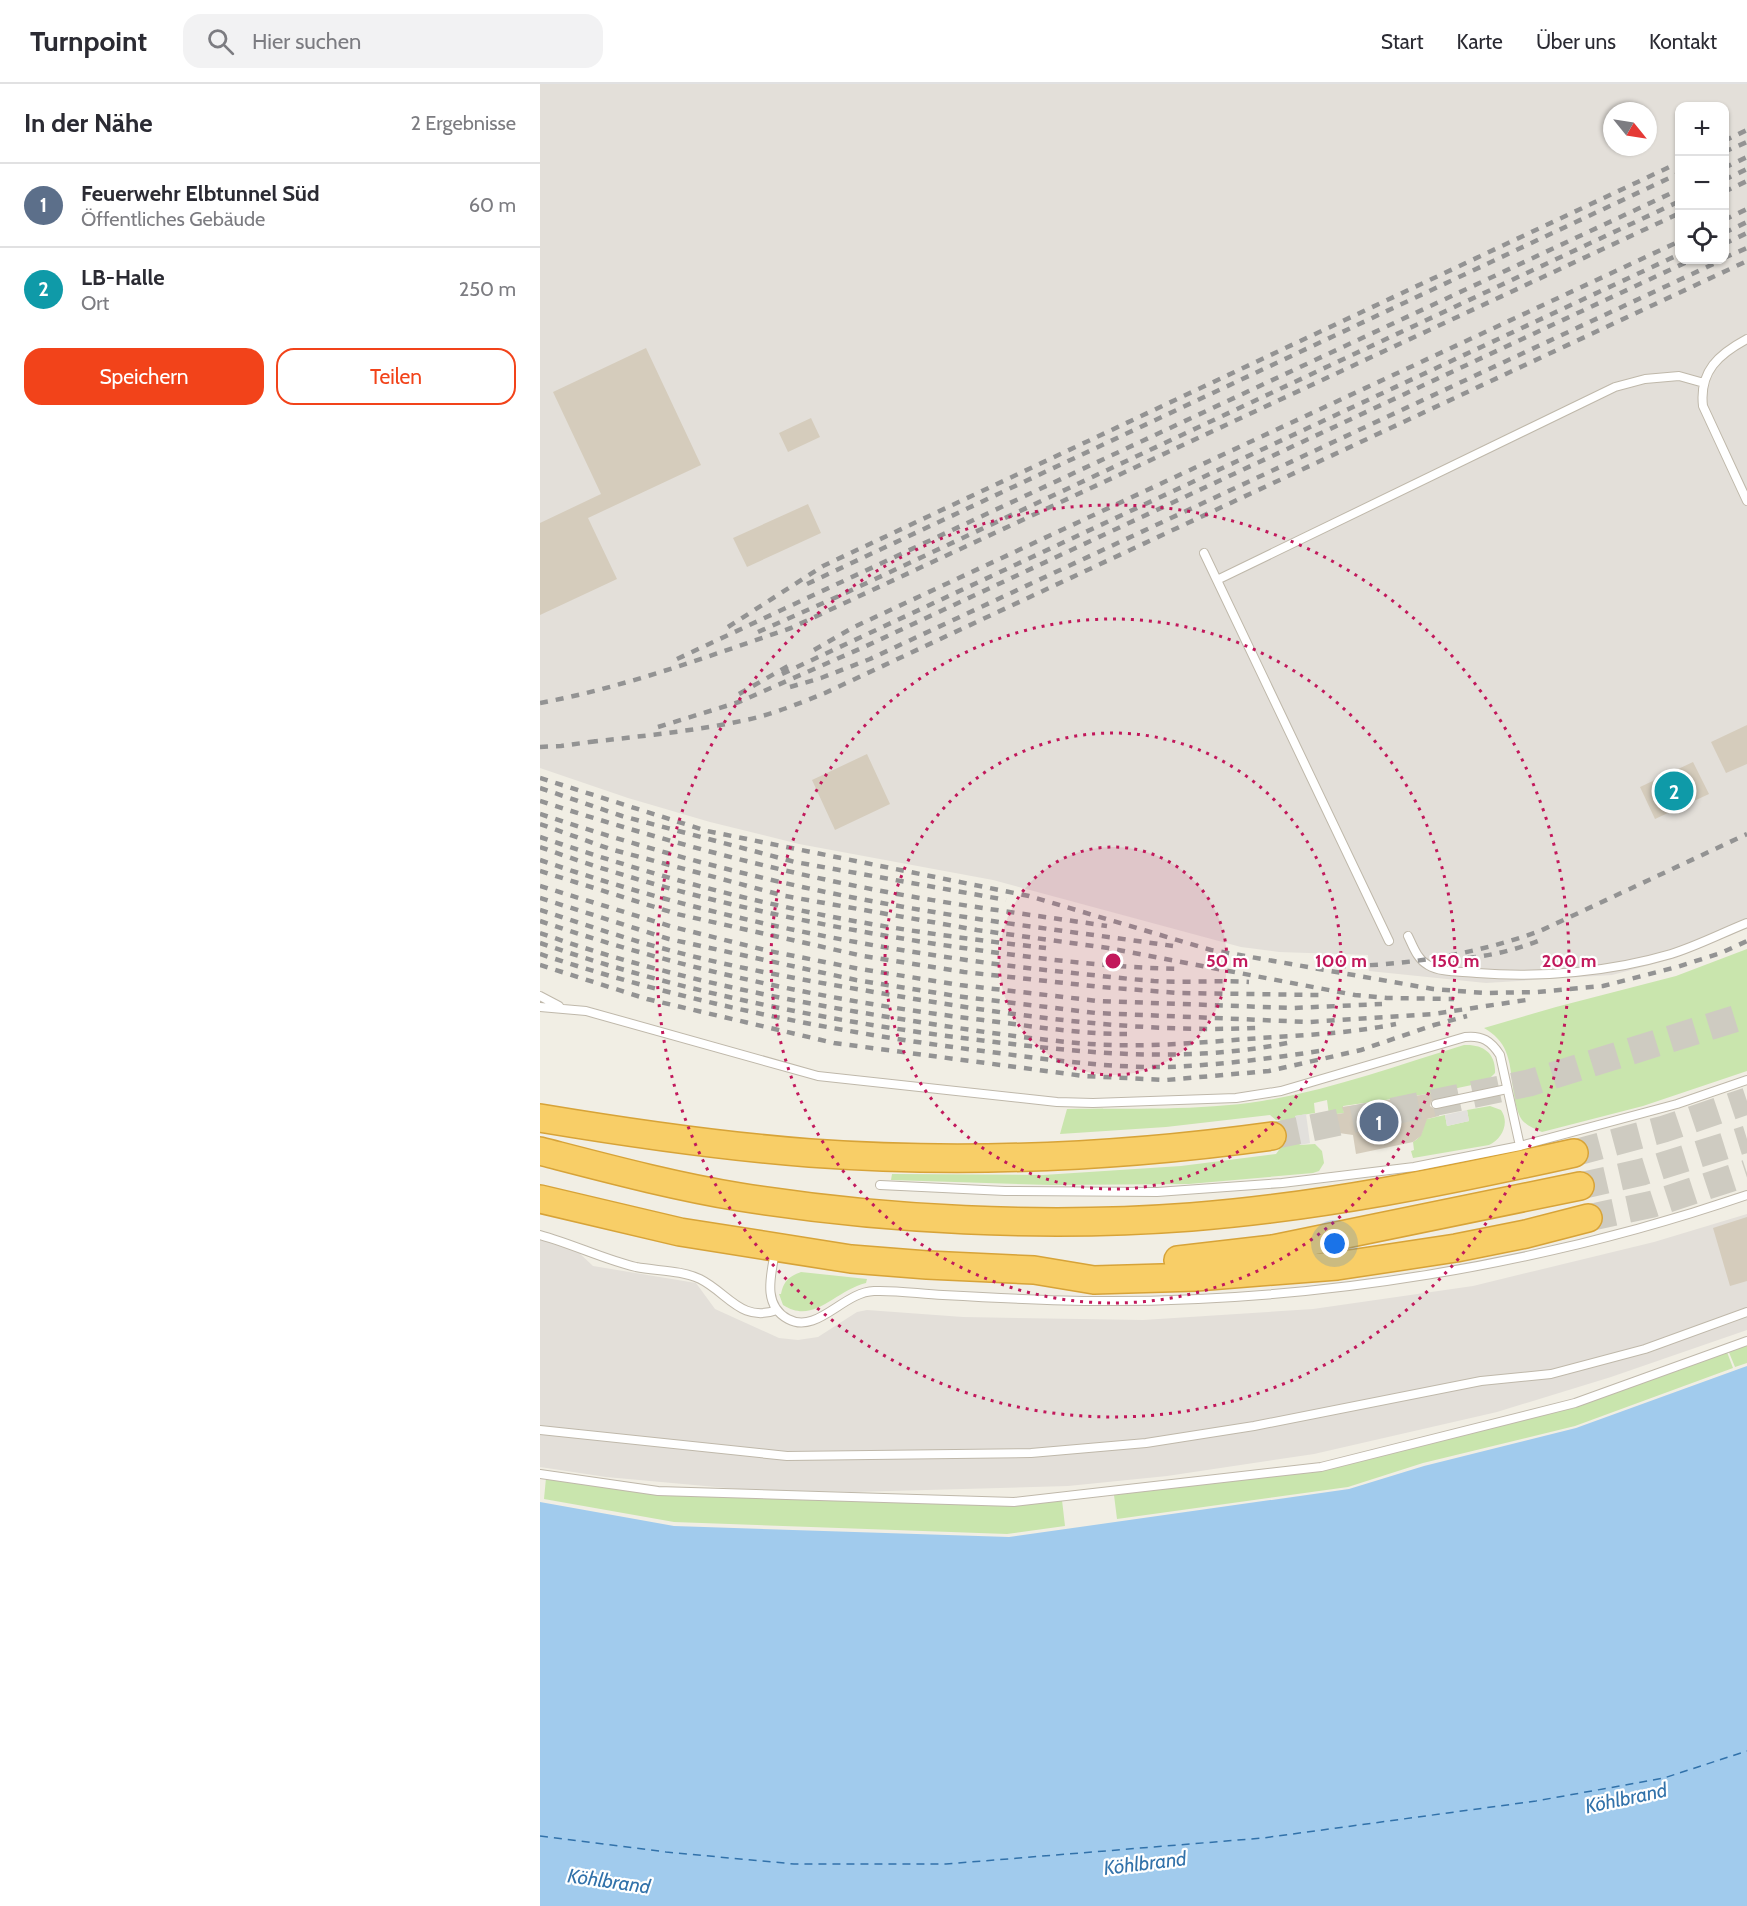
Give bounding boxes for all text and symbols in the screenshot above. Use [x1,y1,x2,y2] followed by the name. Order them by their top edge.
[183,14,603,68] search box
[30,24,147,58] text: Turnpoint
[204,25,237,58] icon: search
[252,28,361,55] text: Hier suchen
[1381,29,1424,54] text: Start
[1457,29,1503,54] text: Karte
[1536,29,1616,54] text: Über uns
[1649,29,1717,54] text: Kontakt
[1603,102,1657,156] north arrow
[1675,102,1729,264] map controls
[1675,102,1729,156] button: +
[24,107,153,139] text: In der Nähe
[410,111,516,135] text: 2 Ergebnisse
[1675,156,1729,210] button: −
[81,180,319,207] text: Feuerwehr Elbtunnel Süd
[40,193,47,217] text: 1
[469,193,516,217] text: 60 m
[81,207,265,231] text: Öffentliches Gebäude
[1675,210,1729,264] button: locate
[81,264,165,291] text: LB-Halle
[38,277,49,301] text: 2
[459,277,516,301] text: 250 m
[81,291,109,315] text: Ort
[24,348,264,405] button: Speichern
[276,348,516,405] button: Teilen
[1654,768,1694,814] pin: 2
[1206,950,1248,972] text: 50 m
[1315,950,1367,972] text: 100 m
[1431,950,1479,972] text: 150 m
[1542,950,1596,972] text: 200 m
[1103,951,1123,971] centre of rings
[1360,1100,1398,1144] pin: 1
[1320,1229,1349,1258] your location
[1583,1777,1670,1818] water label: Köhlbrand
[1102,1846,1188,1880] water label: Köhlbrand
[566,1863,653,1899] water label: Köhlbrand

